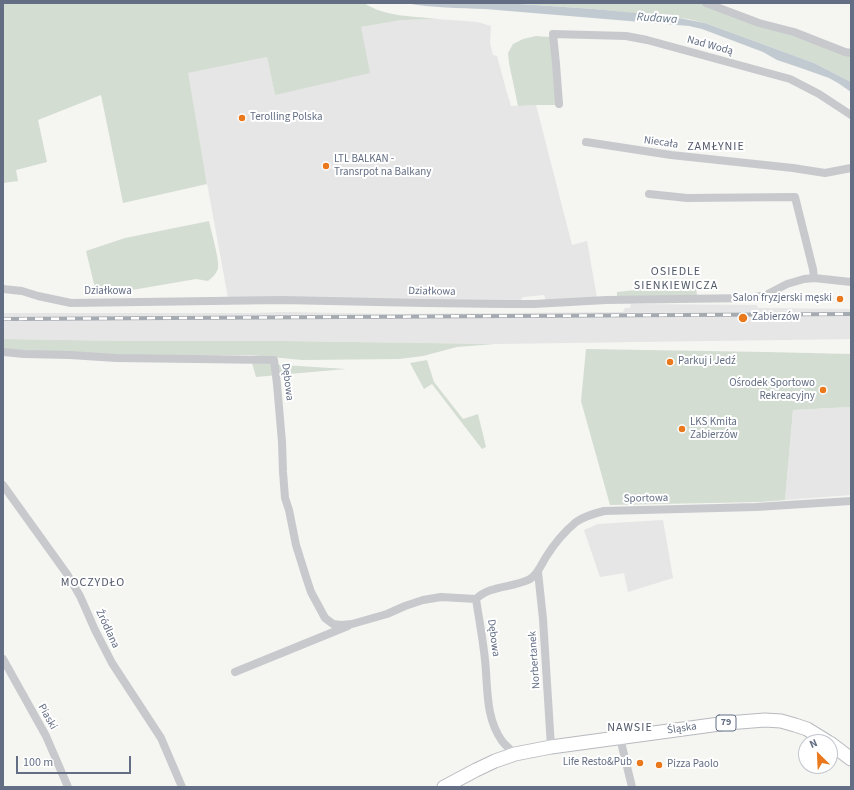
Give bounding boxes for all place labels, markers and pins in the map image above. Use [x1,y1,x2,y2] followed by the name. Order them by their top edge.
[250,111,323,125] place label: Terolling Polska
[237,113,247,123] marker: Terolling Polska
[334,153,431,179] place label: LTL BALKAN - Transrpot na Balkany
[321,161,331,171] marker: LTL BALKAN - Transrpot na Balkany
[732,292,832,306] place label: Salon fryzjerski męski
[835,294,845,304] marker: Salon fryzjerski męski
[752,311,800,325] place label: Zabierzów
[737,312,749,324] marker: Zabierzów
[678,355,736,369] place label: Parkuj i Jedź
[665,357,675,367] marker: Parkuj i Jedź
[729,377,815,403] place label: Ośrodek Sportowo Rekreacyjny
[818,385,828,395] marker: Ośrodek Sportowo Rekreacyjny
[690,416,738,442] place label: LKS Kmita Zabierzów
[677,424,687,434] marker: LKS Kmita Zabierzów
[563,756,632,770] place label: Life Resto&Pub
[635,758,645,768] marker: Life Resto&Pub
[667,758,719,772] place label: Pizza Paolo
[654,760,664,770] marker: Pizza Paolo

